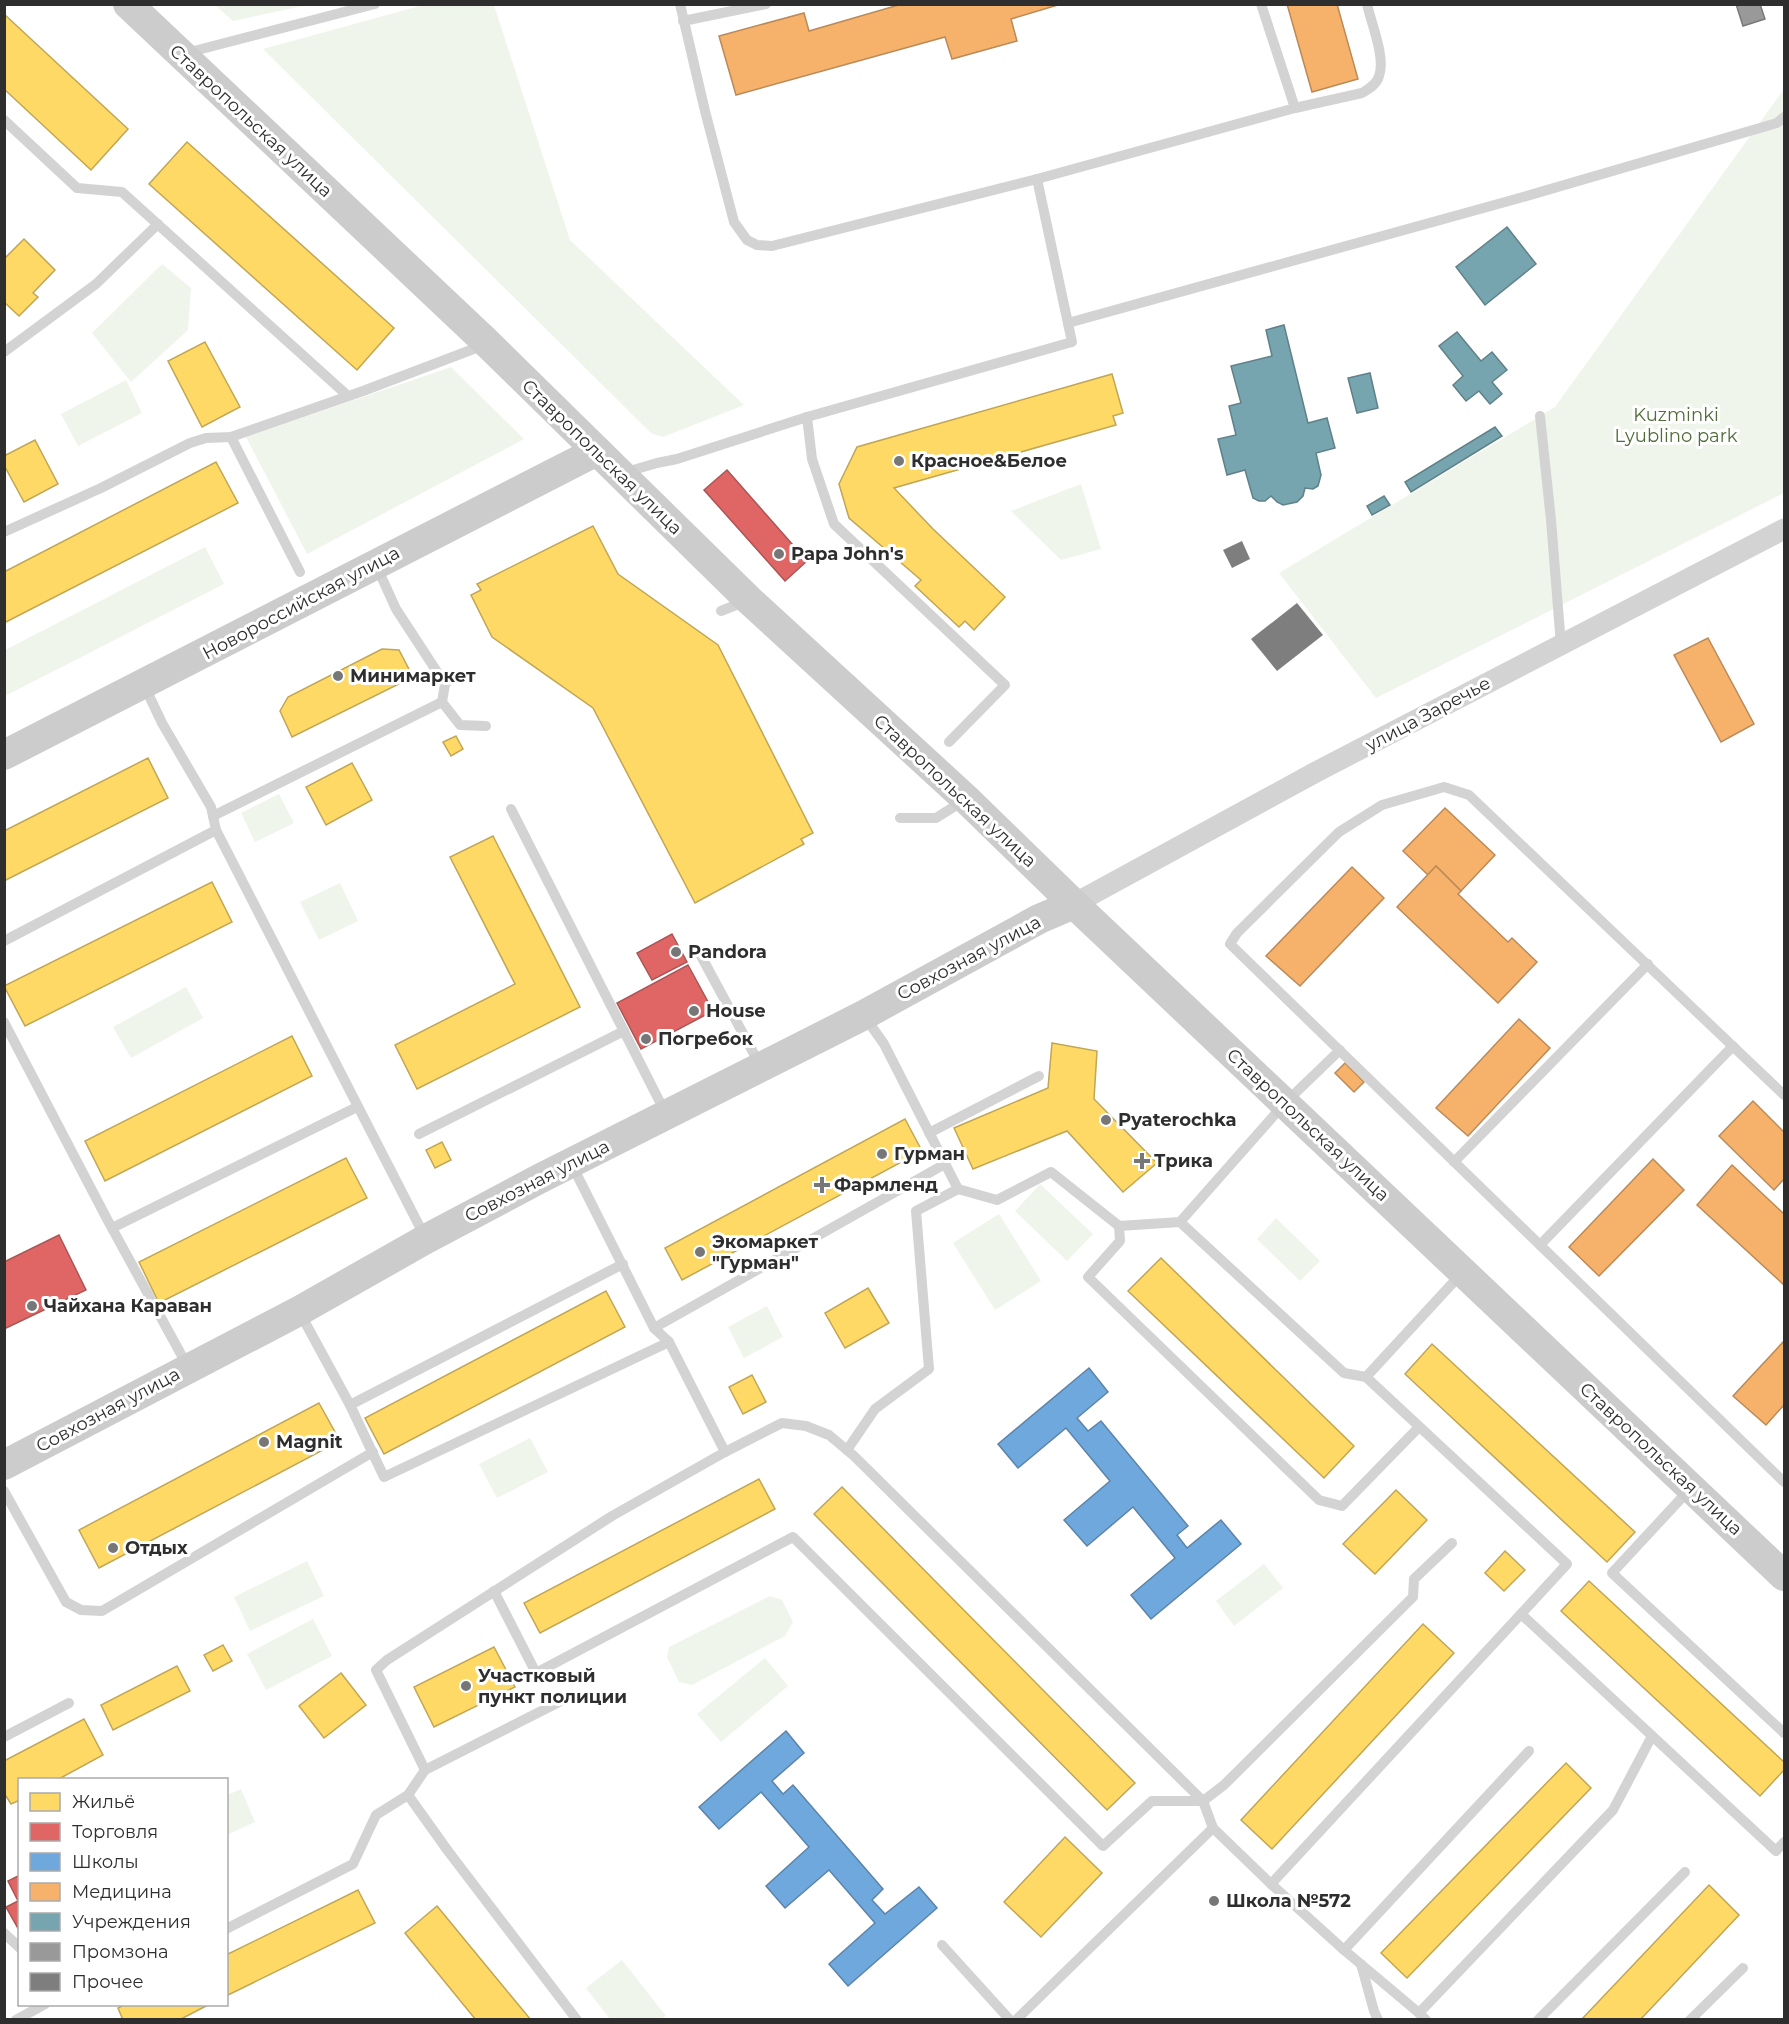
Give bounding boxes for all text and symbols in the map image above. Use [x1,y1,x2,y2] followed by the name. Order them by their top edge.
[165,40,337,202] street label: Ставропольская улица
[517,375,687,539] street label: Ставропольская улица
[1614,404,1738,447] park label: Kuzminki Lyublino park
[911,450,1067,472] place label: Красное&Белое
[892,454,906,468] marker: Красное&Белое
[199,542,403,664] street label: Новороссийская улица
[791,543,904,565] place label: Papa John's
[772,547,786,561] marker: Papa John's
[350,665,476,687] place label: Минимаркет
[331,669,345,683] marker: Минимаркет
[1361,672,1494,757] street label: улица Заречье
[869,710,1041,872] street label: Ставропольская улица
[893,911,1045,1005] street label: Совхозная улица
[688,941,767,963] place label: Pandora
[669,945,683,959] marker: Pandora
[706,1000,766,1022] place label: House
[687,1004,701,1018] marker: House
[658,1028,754,1050] place label: Погребок
[639,1032,653,1046] marker: Погребок
[1222,1044,1394,1206] street label: Ставропольская улица
[1118,1109,1237,1131] place label: Pyaterochka
[1099,1113,1113,1127] marker: Pyaterochka
[461,1135,613,1227] street label: Совхозная улица
[894,1143,965,1165] place label: Гурман
[875,1147,889,1161] marker: Гурман
[1154,1150,1213,1172] place label: Трика
[1135,1154,1149,1168] marker: Трика
[834,1174,938,1196] place label: Фармленд
[815,1178,829,1192] marker: Фармленд
[712,1231,818,1274] place label: Экомаркет "Гурман"
[693,1245,707,1259] marker: Экомаркет "Гурман"
[44,1295,212,1317] place label: Чайхана Караван
[25,1299,39,1313] marker: Чайхана Караван
[32,1363,184,1457] street label: Совхозная улица
[1575,1378,1747,1540] street label: Ставропольская улица
[276,1431,343,1453] place label: Magnit
[257,1435,271,1449] marker: Magnit
[125,1537,188,1559] place label: Отдых
[106,1541,120,1555] marker: Отдых
[478,1665,627,1708] place label: Участковый пункт полиции
[459,1679,473,1693] marker: Участковый пункт полиции
[18,1778,228,2006] legend
[72,1791,135,1813] text: Жильё
[72,1821,158,1843] text: Торговля
[72,1851,139,1873] text: Школы
[72,1881,172,1903] text: Медицина
[1226,1890,1351,1912] place label: Школа №572
[1207,1894,1221,1908] marker: Школа №572
[72,1911,191,1933] text: Учреждения
[72,1941,169,1963] text: Промзона
[72,1971,144,1993] text: Прочее

